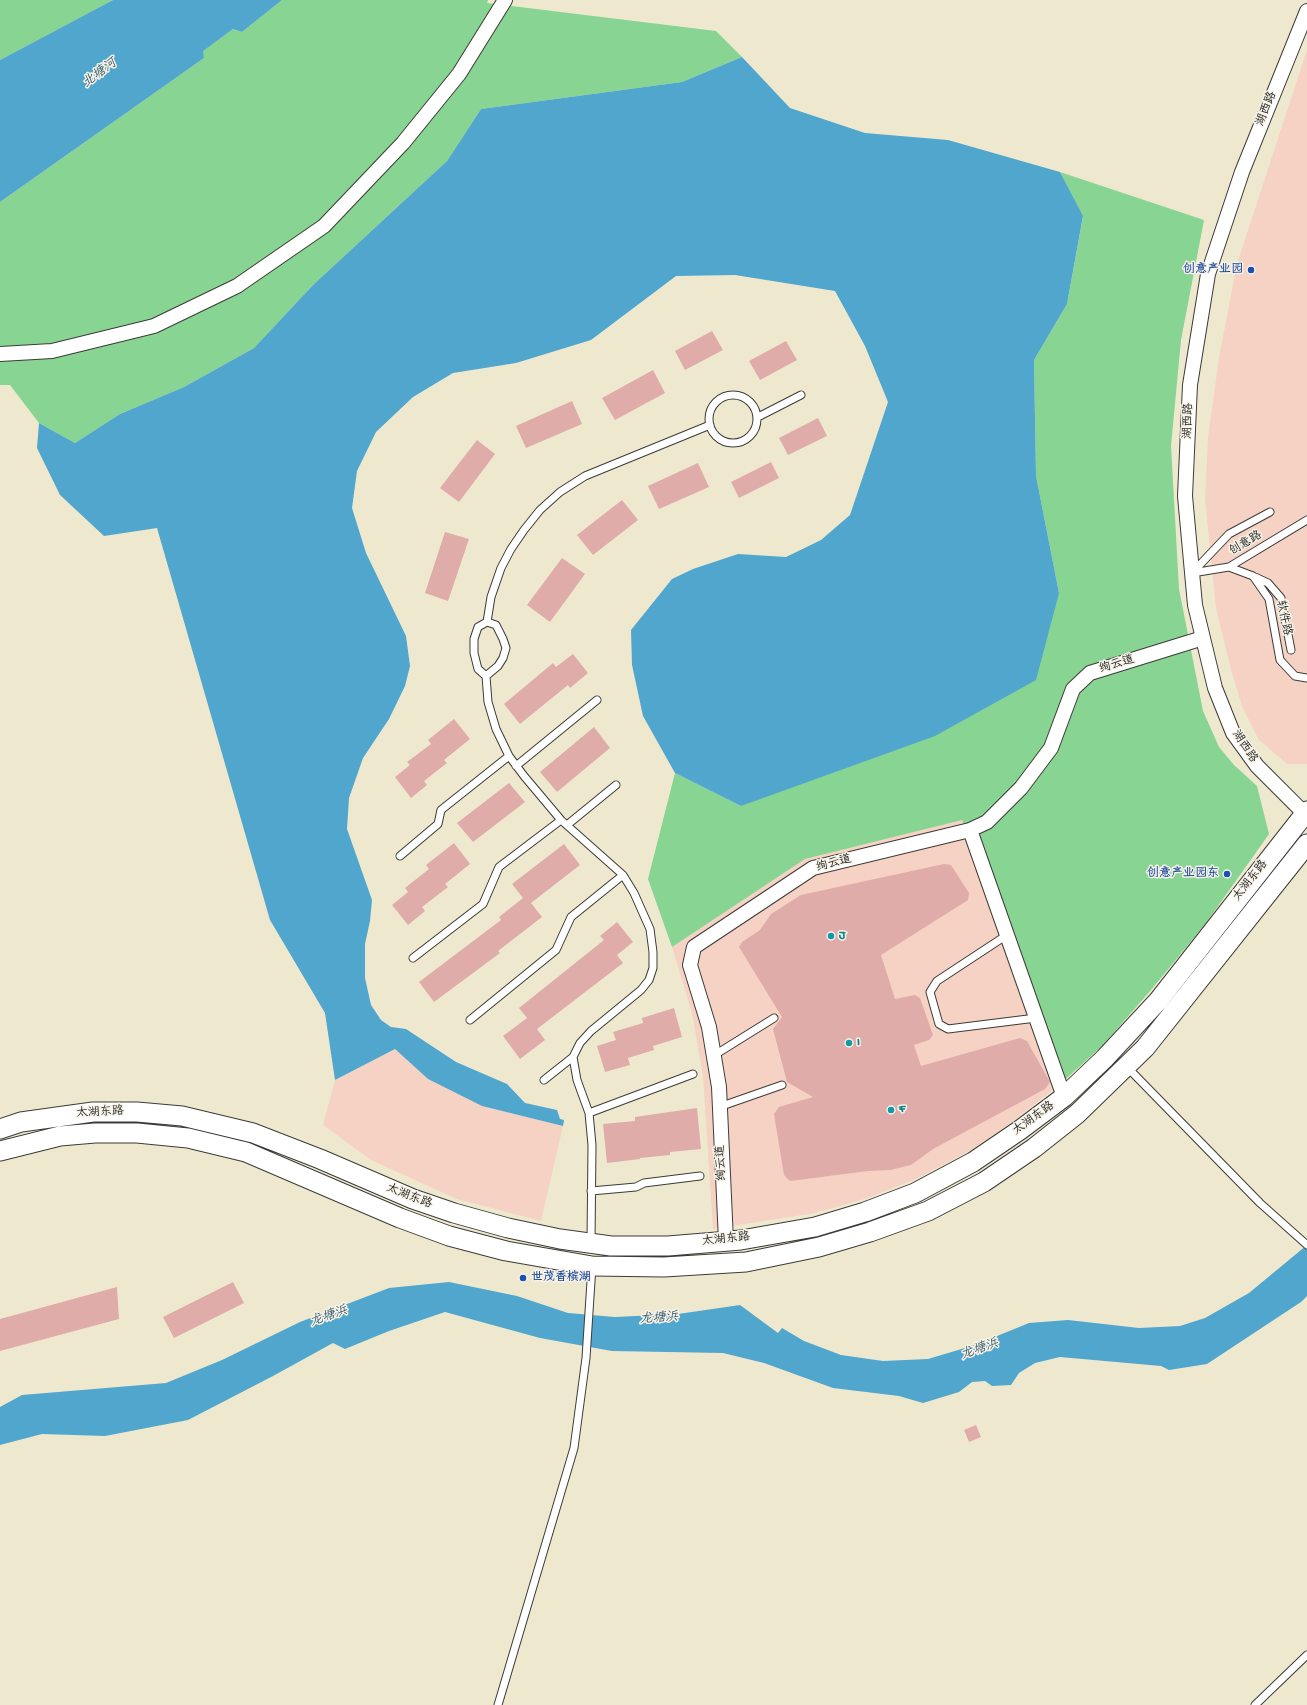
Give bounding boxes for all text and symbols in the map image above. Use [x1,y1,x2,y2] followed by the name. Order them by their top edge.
[80,56,120,92] water label: 北塘河
[1254,90,1280,128] street label: 湖西路
[1183,263,1243,277] place label: 创意产业园
[1246,265,1256,275] marker: 创意产业园
[1181,403,1197,439] street label: 湖西路
[1227,529,1265,559] street label: 创意路
[1272,599,1294,637] street label: 软件路
[1098,653,1136,677] street label: 绚云道
[1228,728,1260,766] street label: 湖西路
[815,852,853,876] street label: 绚云道
[1231,858,1271,904] street label: 太湖东路
[1147,867,1219,881] place label: 创意产业园东
[1222,869,1232,879] marker: 创意产业园东
[839,929,845,943] place label: J
[826,931,836,941] marker: J
[857,1036,860,1050] place label: I
[844,1038,854,1048] marker: I
[1010,1099,1058,1139] street label: 太湖东路
[899,1103,905,1117] place label: F
[76,1105,124,1121] street label: 太湖东路
[886,1105,896,1115] marker: F
[714,1145,730,1181] street label: 绚云道
[384,1182,434,1212] street label: 太湖东路
[701,1230,751,1250] street label: 太湖东路
[531,1271,591,1285] place label: 世茂香槟湖
[518,1273,528,1283] marker: 世茂香槟湖
[308,1303,350,1331] water label: 龙塘浜
[639,1310,679,1328] water label: 龙塘浜
[959,1336,1001,1364] water label: 龙塘浜

